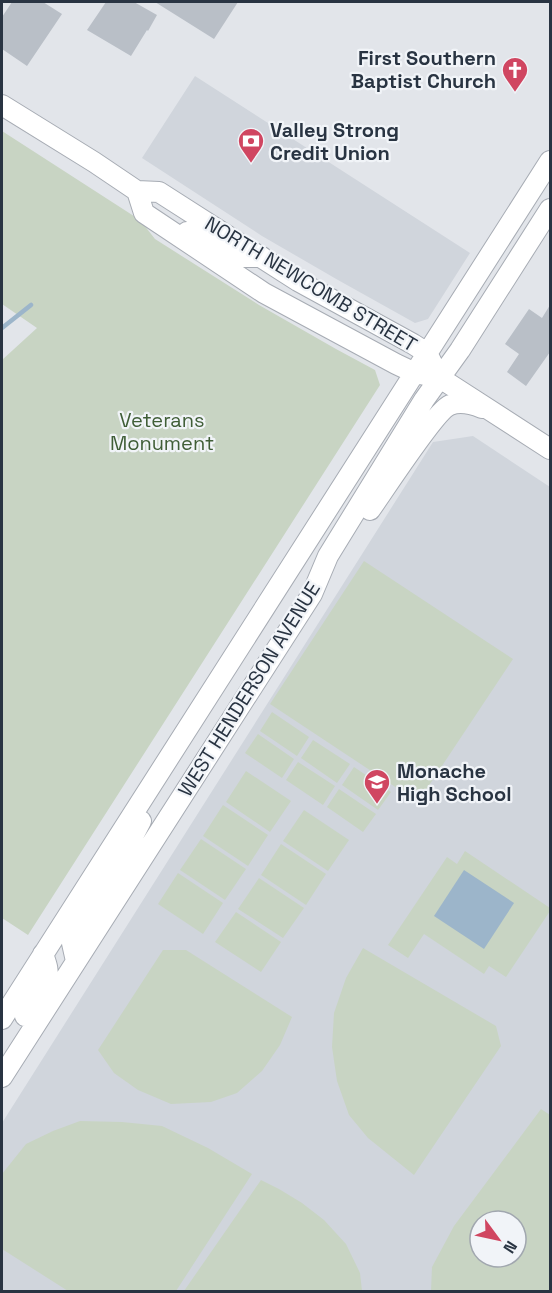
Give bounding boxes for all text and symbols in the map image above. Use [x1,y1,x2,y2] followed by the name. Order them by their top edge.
[351,45,496,94] place label: First Southern Baptist Church
[500,55,530,93] church icon: First Southern Baptist Church
[270,117,399,166] place label: Valley Strong Credit Union
[236,126,266,164] bank icon: Valley Strong Credit Union
[200,210,422,358] street label: NORTH NEWCOMB STREET
[110,407,214,456] park label: Veterans Monument
[172,577,326,801] street label: WEST HENDERSON AVENUE
[397,758,512,807] place label: Monache High School
[362,767,392,805] school or university icon: Monache High School
[468,1209,528,1269] north arrow
[498,1237,522,1257] text: N

